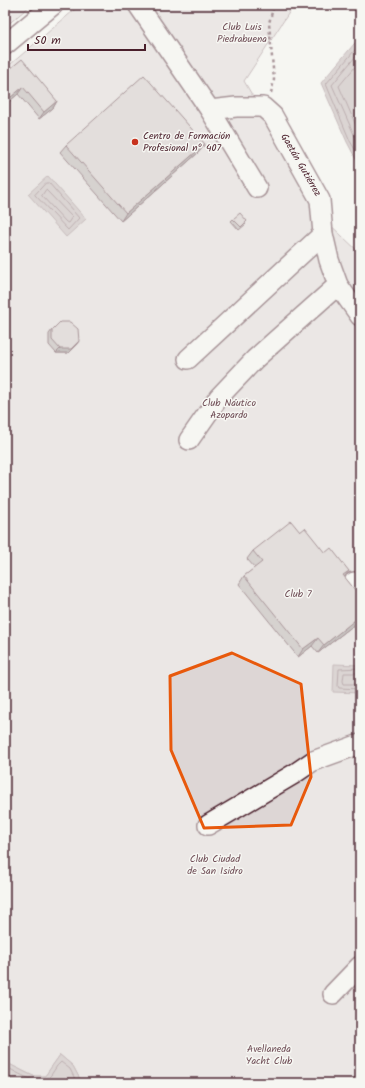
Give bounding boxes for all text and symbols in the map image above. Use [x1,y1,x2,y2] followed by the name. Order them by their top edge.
[217,19,267,47] park label: Club Luis Piedrabuena
[28,26,145,52] scale bar
[34,31,61,50] text: 50 m
[143,128,230,156] place label: Centro de Formación Profesional nº 407
[276,131,326,200] street label: Gaetán Gutiérrez
[130,137,140,147] marker: Centro de Formación Profesional nº 407
[202,395,256,423] park label: Club Náutico Azopardo
[284,586,312,602] park label: Club 7
[187,851,243,879] park label: Club Ciudad de San Isidro
[246,1041,293,1069] park label: Avellaneda Yacht Club

